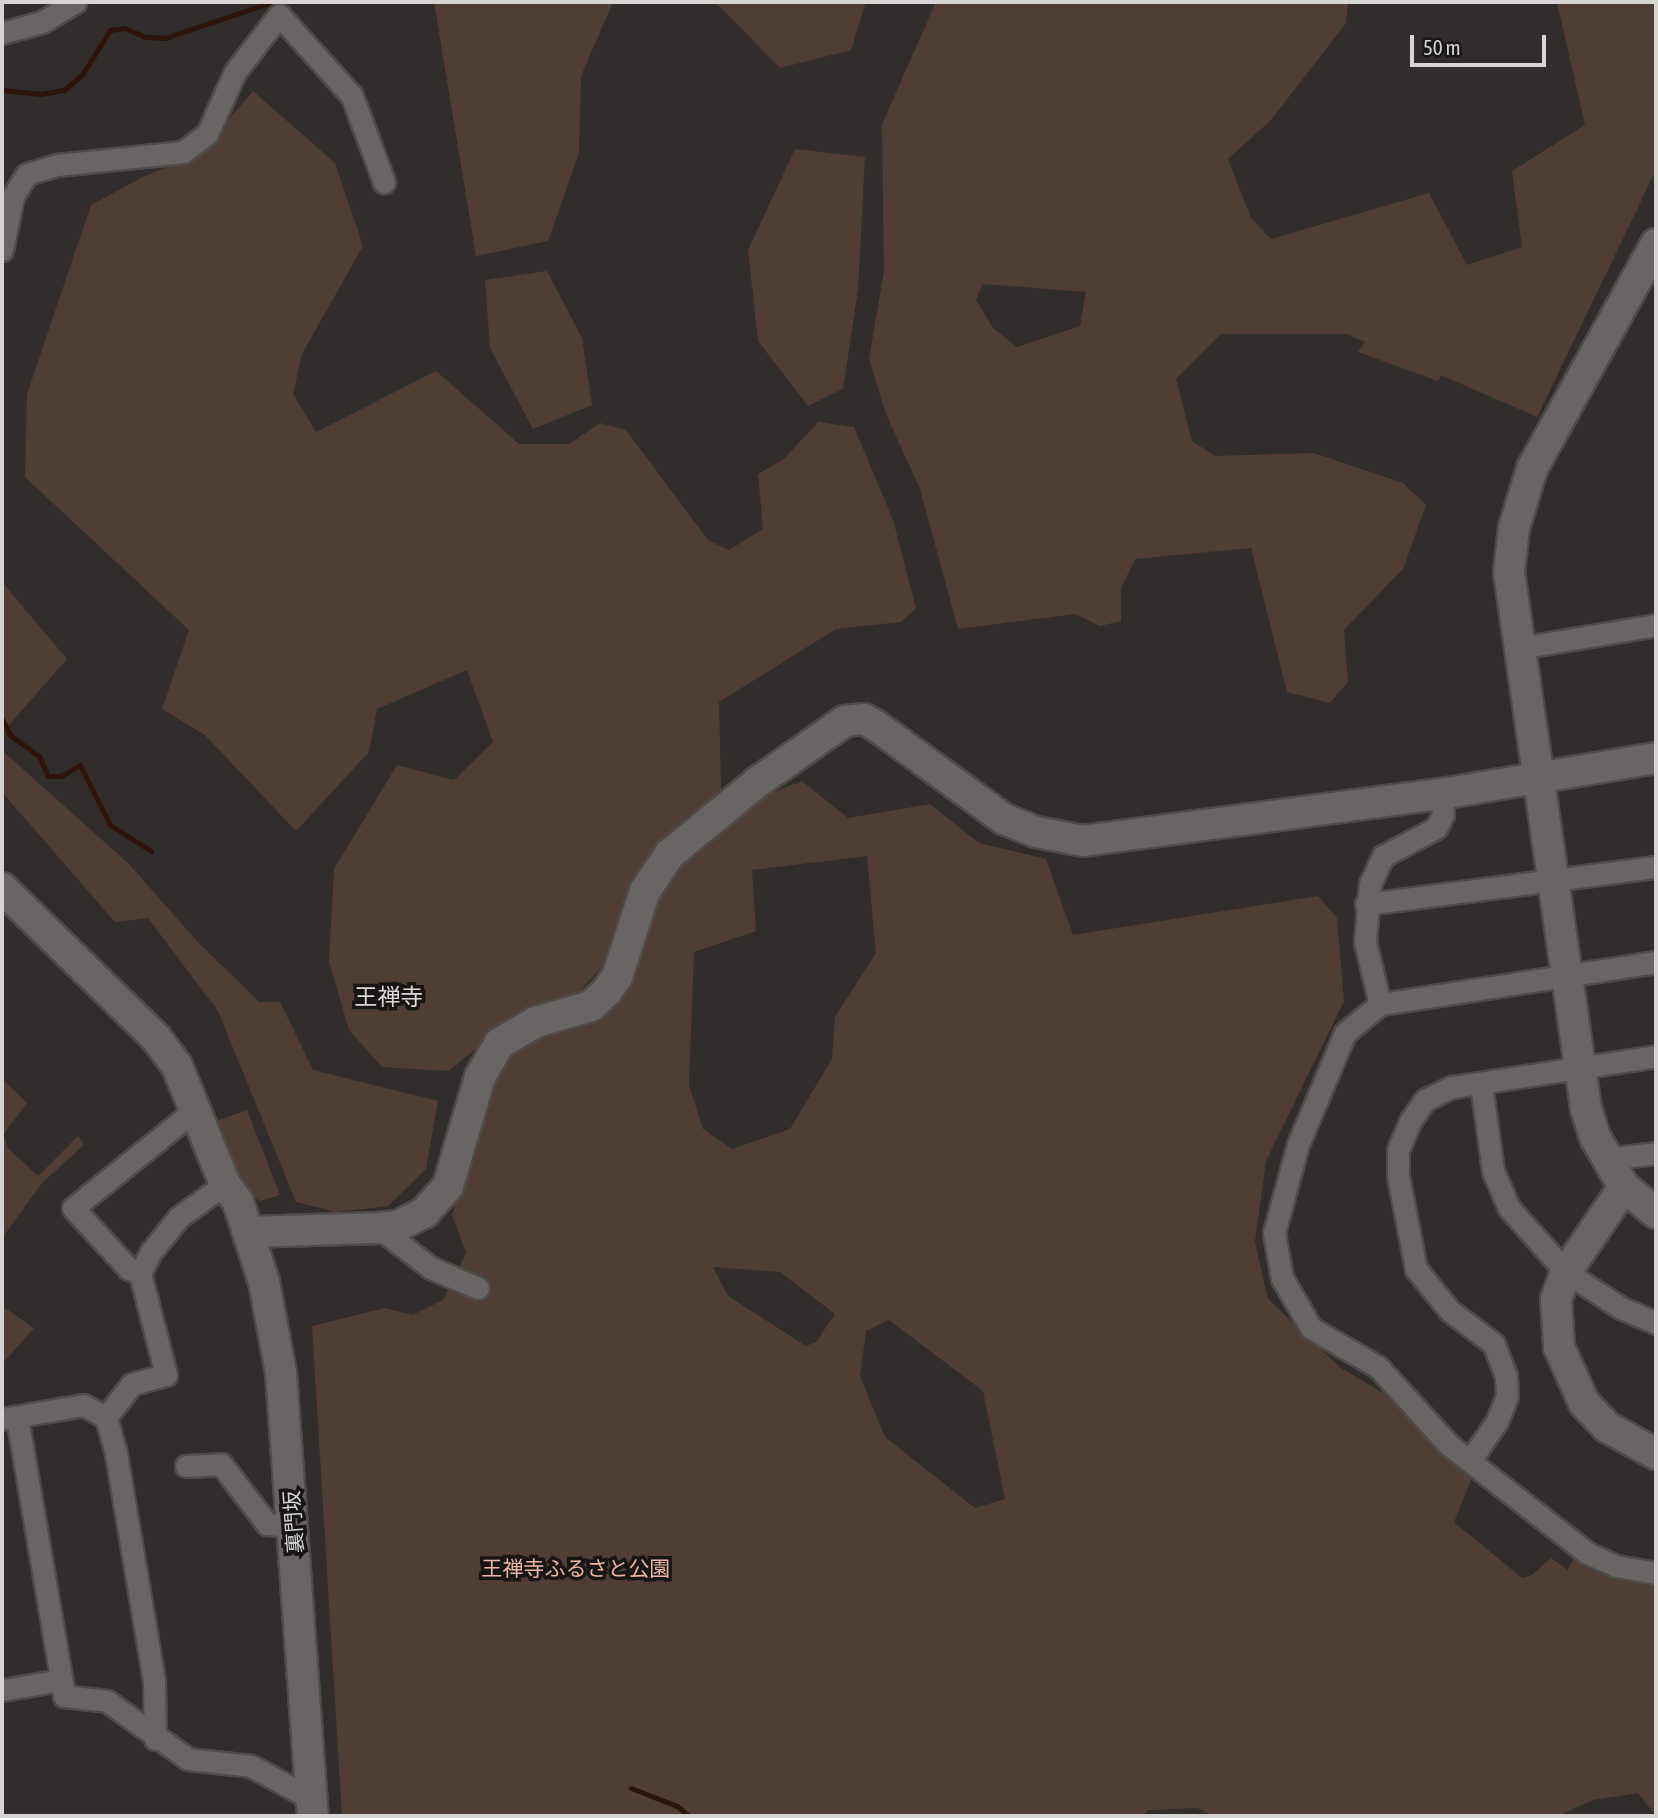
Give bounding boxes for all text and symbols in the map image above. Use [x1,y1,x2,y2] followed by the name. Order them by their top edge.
[1413,21,1550,65] scale bar
[1423,35,1461,59] text: 50 m
[355,983,423,1011] district label: 王禅寺
[278,1490,308,1554] street label: 裏門坂
[482,1555,670,1581] park label: 王禅寺ふるさと公園

